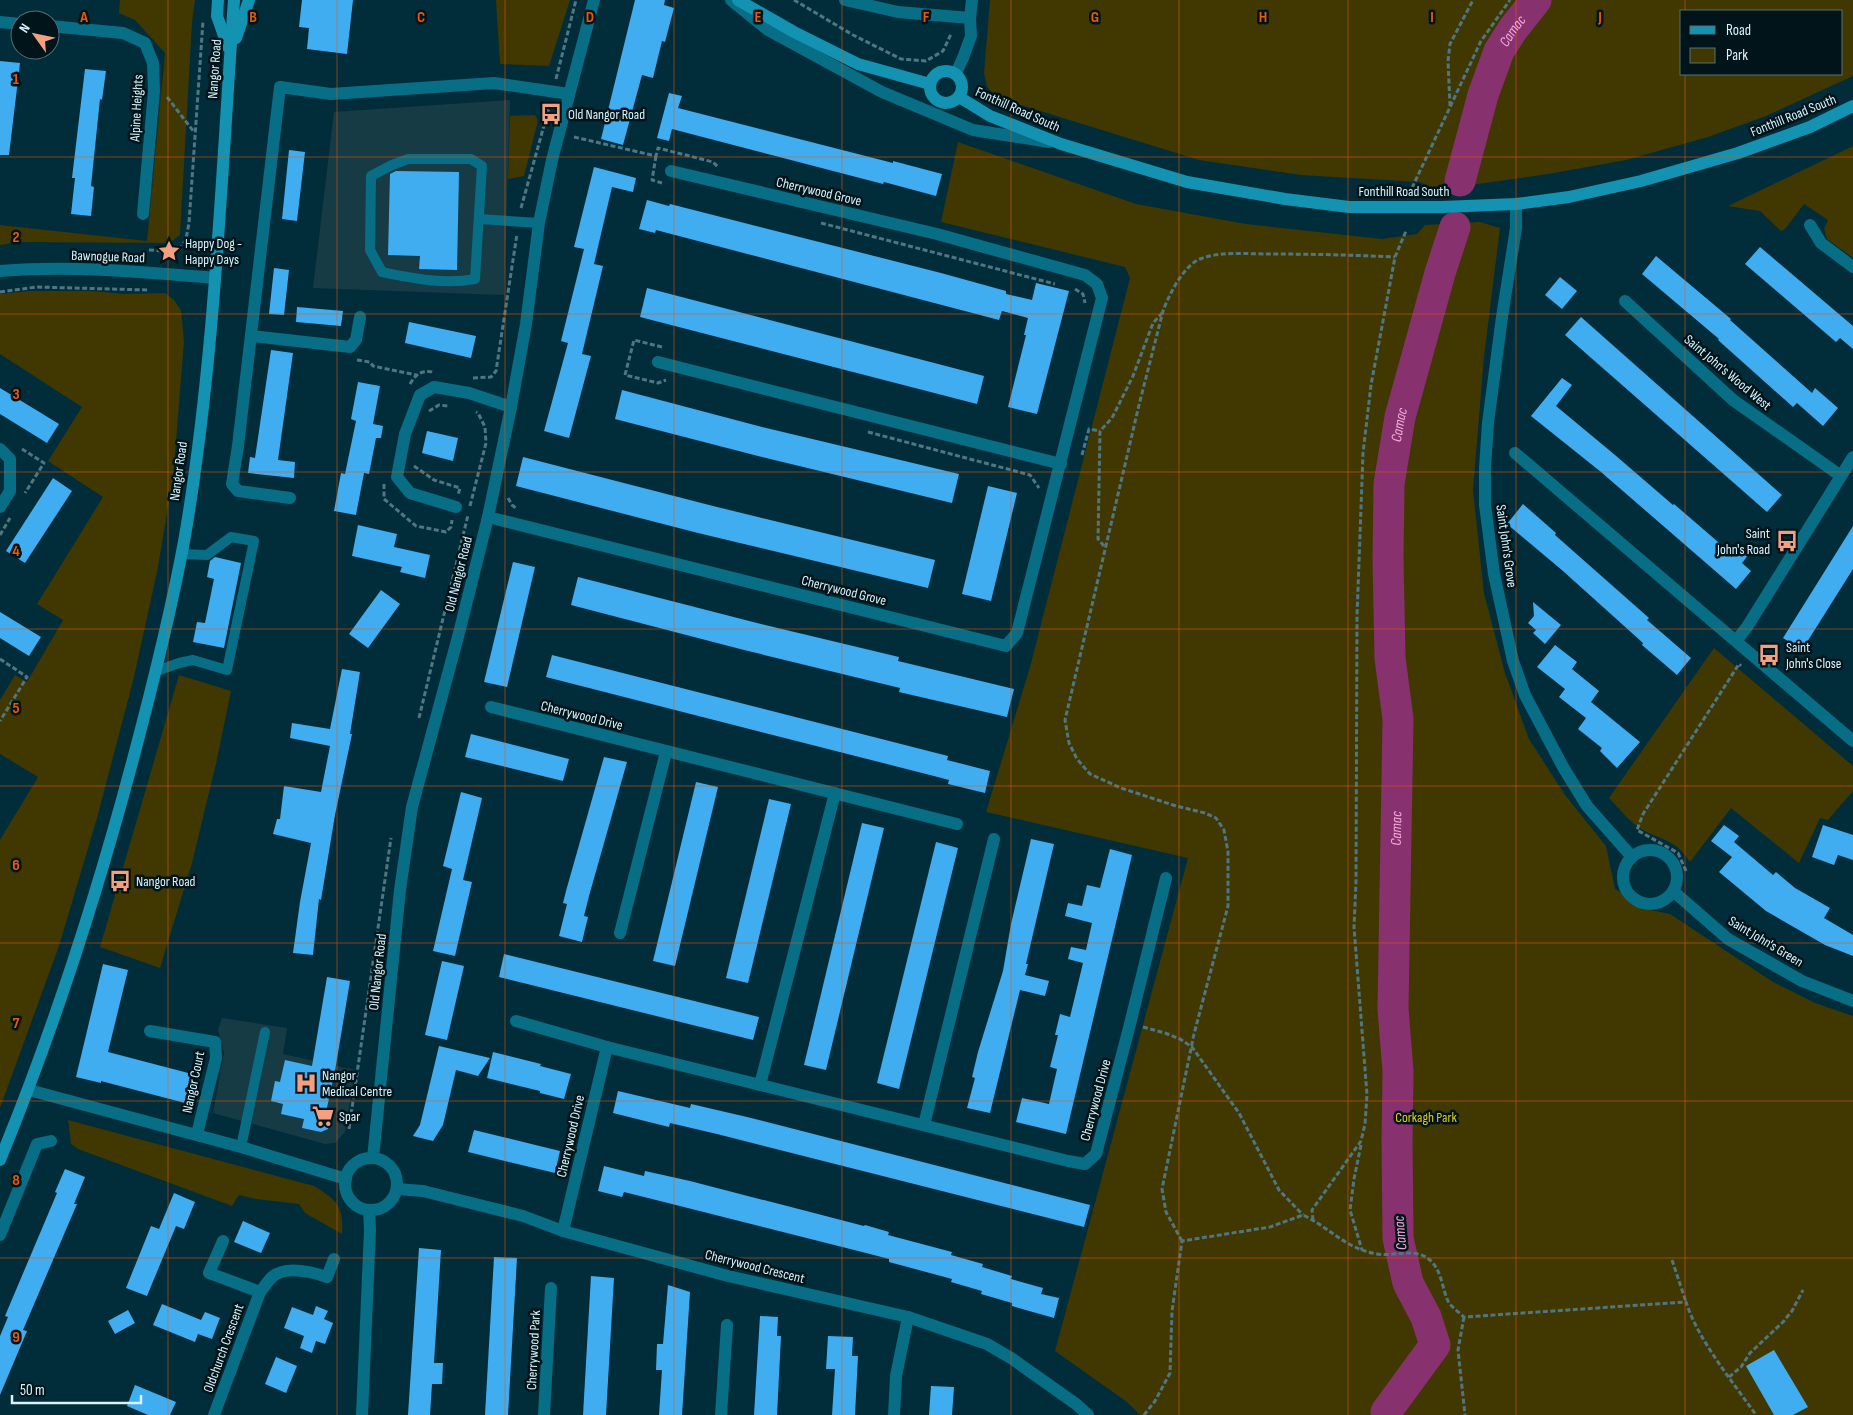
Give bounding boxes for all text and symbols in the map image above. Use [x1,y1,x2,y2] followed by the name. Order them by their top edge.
[79,8,88,27] text: A
[249,8,257,27] text: B
[417,8,425,27] text: C
[586,8,594,27] text: D
[755,8,762,27] text: E
[923,8,930,27] text: F
[1091,8,1099,27] text: G
[1259,8,1267,27] text: H
[1430,8,1434,27] text: I
[1597,8,1602,27] text: J
[10,10,60,60] north arrow
[1680,10,1843,75] legend
[1495,11,1530,51] water label: Camac
[15,20,34,36] text: N
[1726,21,1751,40] text: Road
[204,39,225,99] street label: Nangor Road
[1726,46,1748,65] text: Park
[13,70,20,89] text: 1
[126,74,147,143] street label: Alpine Heights
[973,83,1063,136] street label: Fonthill Road South
[1748,91,1838,140] street label: Fonthill Road South
[538,101,564,127] bus stop icon: Old Nangor Road
[568,106,645,123] place label: Old Nangor Road
[775,173,863,210] street label: Cherrywood Grove
[1359,183,1449,200] street label: Fonthill Road South
[12,228,20,247] text: 2
[185,235,242,268] place label: Happy Dog - Happy Days
[156,238,182,264] place icon: Happy Dog - Happy Days
[71,247,145,266] street label: Bawnogue Road
[1681,331,1775,414] street label: Saint John's Wood West
[12,385,20,404] text: 3
[1387,405,1412,443] water label: Camac
[166,440,191,502] street label: Nangor Road
[1492,503,1521,589] street label: Saint John's Grove
[1716,525,1770,558] place label: Saint John's Road
[1774,528,1800,554] bus stop icon: Saint John's Road
[441,535,476,614] street label: Old Nangor Road
[12,542,20,561] text: 4
[800,572,888,609] street label: Cherrywood Grove
[1785,639,1841,672] place label: Saint John's Close
[1756,642,1782,668] bus stop icon: Saint John's Close
[539,697,625,734] street label: Cherrywood Drive
[12,699,20,718] text: 5
[1387,811,1406,846] water label: Camac
[12,856,20,875] text: 6
[107,868,133,894] bus stop icon: Nangor Road
[136,873,196,890] place label: Nangor Road
[1725,912,1806,970] street label: Saint John's Green
[365,933,390,1011] street label: Old Nangor Road
[13,1014,20,1033] text: 7
[179,1050,208,1115] street label: Nangor Court
[1076,1057,1115,1143] street label: Cherrywood Drive
[322,1067,392,1100] place label: Nangor Medical Centre
[293,1070,319,1096] hospital icon: Nangor Medical Centre
[553,1093,588,1179] street label: Cherrywood Drive
[310,1103,336,1129] supermarket icon: Spar
[339,1108,360,1125] place label: Spar
[1395,1109,1457,1126] park label: Corkagh Park
[12,1171,20,1190] text: 8
[1390,1215,1411,1251] water label: Camac
[703,1246,807,1287] street label: Cherrywood Crescent
[200,1302,247,1395] street label: Oldchurch Crescent
[523,1309,544,1390] street label: Cherrywood Park
[12,1328,20,1347] text: 9
[12,1372,141,1404] scale bar
[20,1381,45,1400] text: 50 m

